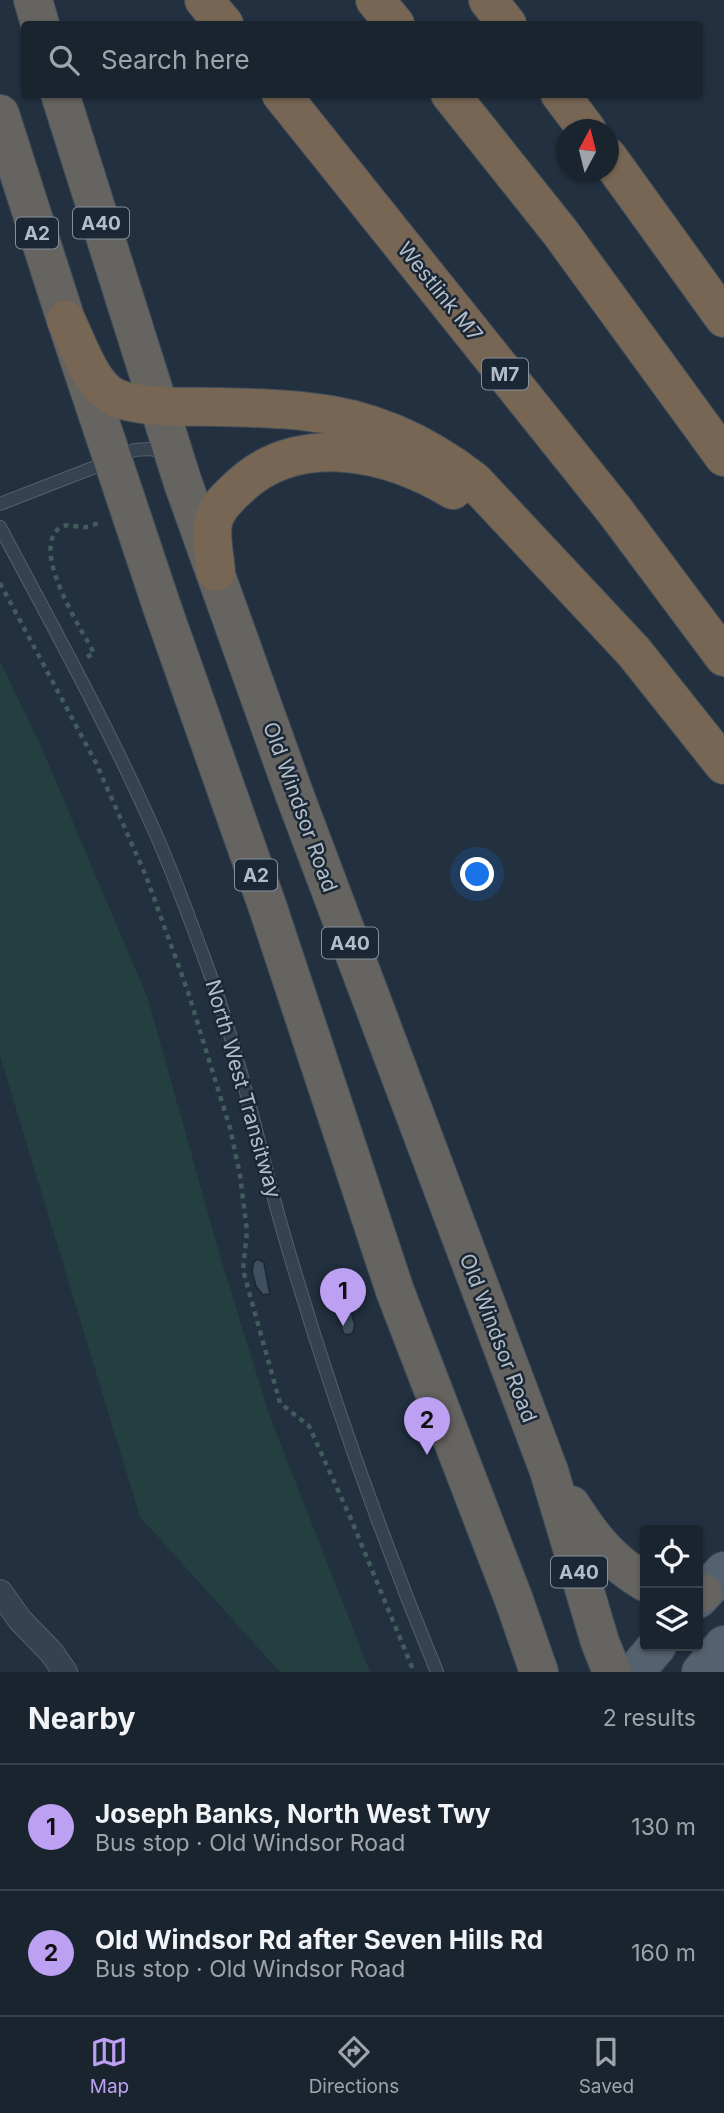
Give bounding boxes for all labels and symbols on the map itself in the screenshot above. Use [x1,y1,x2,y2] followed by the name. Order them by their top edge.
[556,119,619,182] north arrow
[73,208,129,238] road number: A40
[16,218,58,248] road number: A2
[393,237,488,346] street label: Westlink M7
[482,358,528,390] road number: M7
[258,718,343,895] street label: Old Windsor Road
[460,857,494,891] your location
[235,860,277,890] road number: A2
[322,928,378,959] road number: A40
[200,977,287,1201] street label: North West Transitway
[455,1250,542,1426] street label: Old Windsor Road
[320,1268,366,1326] pin: 1
[404,1397,450,1455] pin: 2
[551,1556,607,1588] road number: A40

